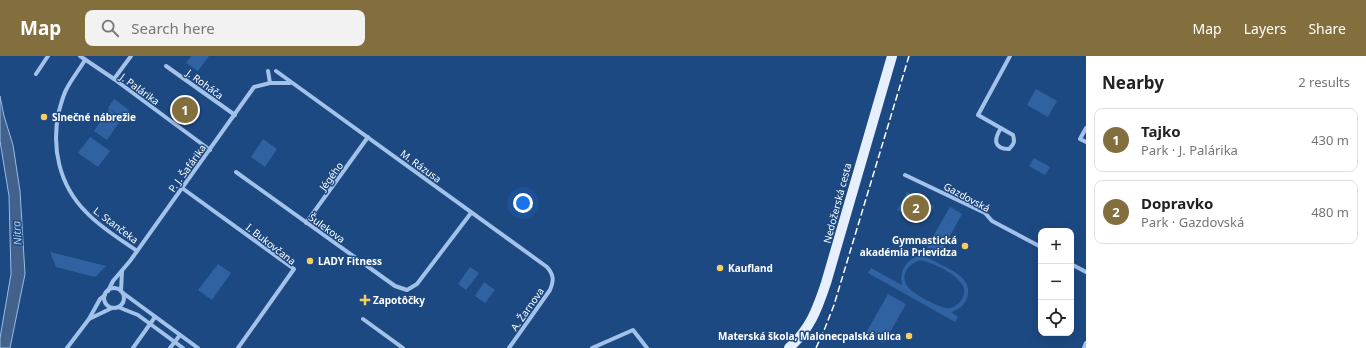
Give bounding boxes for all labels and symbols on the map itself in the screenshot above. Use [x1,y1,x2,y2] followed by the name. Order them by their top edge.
[183,65,226,102] street label: J. Roháča
[117,69,163,108] street label: J. Palárika
[172,95,198,125] pin: 1
[52,110,136,124] place label: Slnečné nábrežie
[39,112,49,122] marker: Slnečné nábrežie
[165,141,209,195] street label: P. J. Šafárika
[398,146,444,186] street label: M. Rázusa
[315,159,346,194] street label: Jégého
[820,161,854,245] street label: Nedožerská cesta
[941,179,993,215] street label: Gazdovská
[513,193,533,213] your location
[903,193,929,223] pin: 2
[91,204,141,246] street label: L. Stančeka
[306,210,348,246] street label: Šulekova
[8,219,25,246] water label: Nitra
[243,220,299,268] street label: I. Bukovčana
[860,233,957,259] place label: Gymnastická akadémia Prievidza
[960,241,970,251] marker: Gymnastická akadémia Prievidza
[318,254,382,268] place label: LADY Fitness
[305,256,315,266] marker: LADY Fitness
[728,261,773,275] place label: Kaufland
[715,263,725,273] marker: Kaufland
[507,285,547,333] street label: A. Žarnova
[373,293,425,307] place label: Zapotôčky
[360,295,370,305] marker: Zapotôčky
[718,329,901,343] place label: Materská škola, Malonecpalská ulica
[904,331,914,341] marker: Materská škola, Malonecpalská ulica

